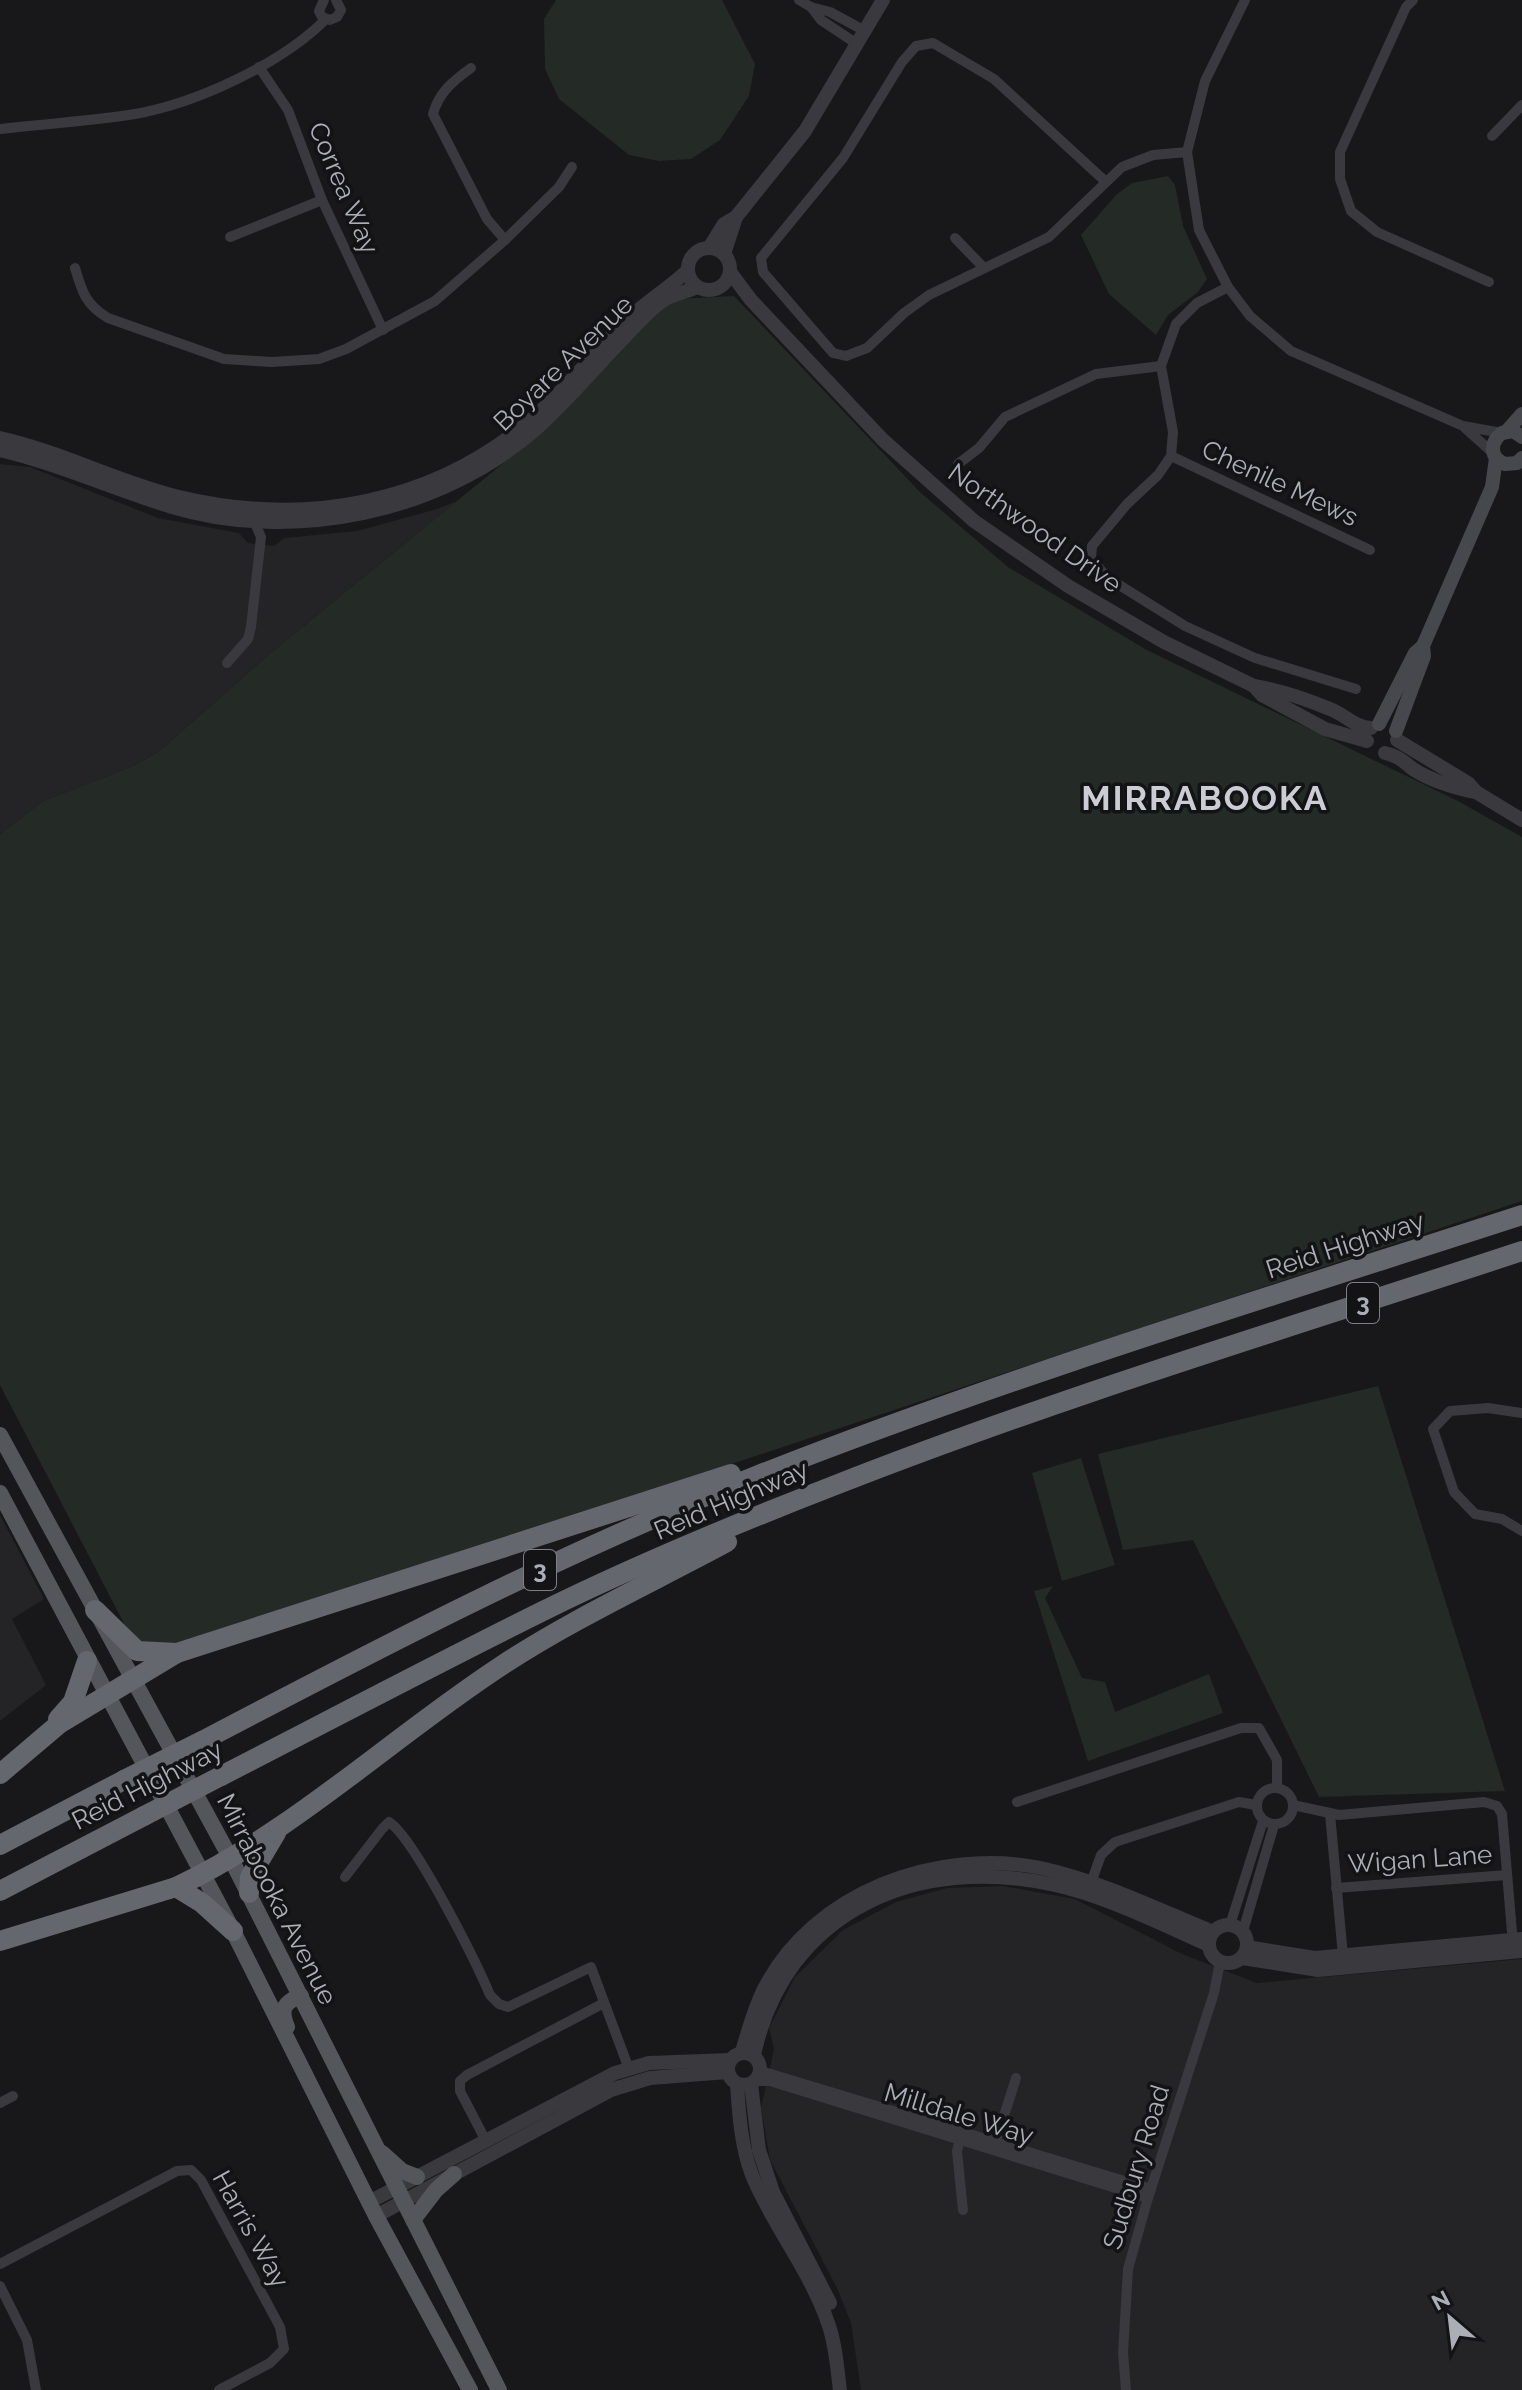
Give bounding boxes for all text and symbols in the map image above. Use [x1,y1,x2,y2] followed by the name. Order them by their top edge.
[303,118,385,258] street label: Correa Way
[487,289,639,437] street label: Boyare Avenue
[1197,434,1363,532] street label: Chenile Mews
[943,457,1127,599] street label: Northwood Drive
[1081,778,1329,818] district label: MIRRABOOKA
[1262,1205,1428,1285] street label: Reid Highway
[1347,1283,1379,1323] road number: 3
[649,1454,813,1546] street label: Reid Highway
[524,1550,556,1590] road number: 3
[67,1734,227,1836] street label: Reid Highway
[211,1788,343,2010] street label: Mirrabooka Avenue
[1347,1839,1493,1879] street label: Wigan Lane
[881,2077,1037,2151] street label: Milldale Way
[1097,2081,1175,2253] street label: Sudbury Road
[207,2165,295,2293] street label: Harris Way
[1410,2278,1490,2358] north arrow
[1427,2285,1454,2316] text: N

